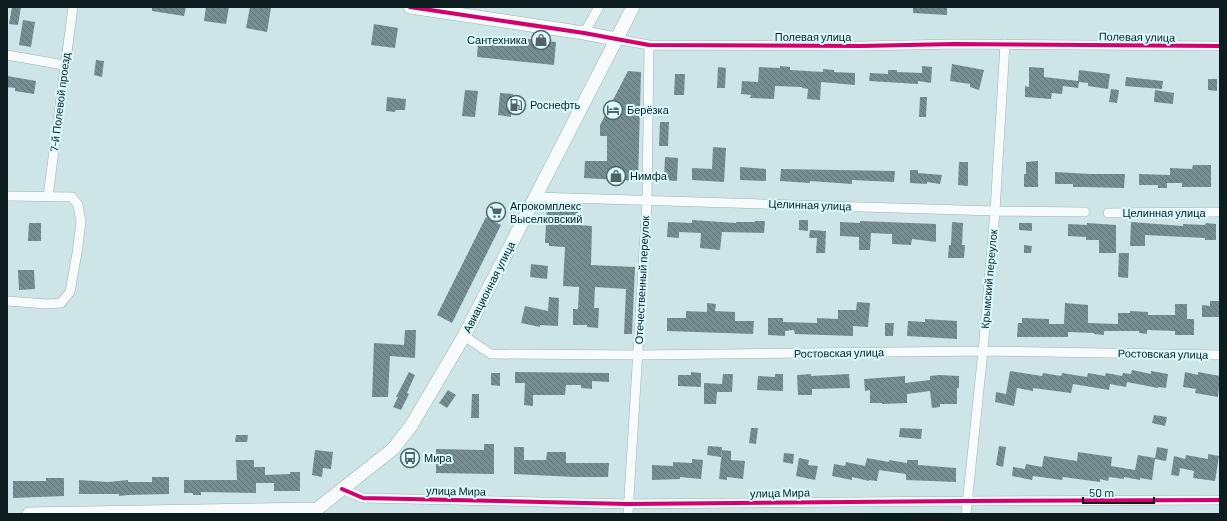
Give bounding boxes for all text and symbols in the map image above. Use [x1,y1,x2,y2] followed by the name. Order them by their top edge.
[530,29,552,51] shop icon: Сантехника
[1099,29,1176,44] street label: Полевая улица
[775,30,852,43] street label: Полевая улица
[467,33,528,46] place label: Сантехника
[47,51,72,152] street label: 7-й Полевой проезд
[505,94,527,116] fuel station icon: Роснефть
[530,98,581,111] place label: Роснефть
[602,99,624,121] hotel icon: Берёзка
[627,103,670,116] place label: Берёзка
[605,165,627,187] shop icon: Нимфа
[630,169,668,182] place label: Нимфа
[768,197,853,212] street label: Целинная улица
[510,199,582,225] place label: Агрокомплекс Выселковский
[485,201,507,223] supermarket icon: Агрокомплекс Выселковский
[1122,206,1206,219] street label: Целинная улица
[632,215,651,345] street label: Отечественный переулок
[978,229,999,329] street label: Крымский переулок
[460,238,518,335] street label: Авиационная улица
[794,345,885,360] street label: Ростовская улица
[1118,346,1209,361] street label: Ростовская улица
[399,447,421,469] bus stop icon: Мира
[424,451,452,464] place label: Мира
[1083,479,1154,505] scale bar
[426,483,487,498] street label: улица Мира
[750,485,811,500] street label: улица Мира
[1089,485,1114,499] text: 50 m

